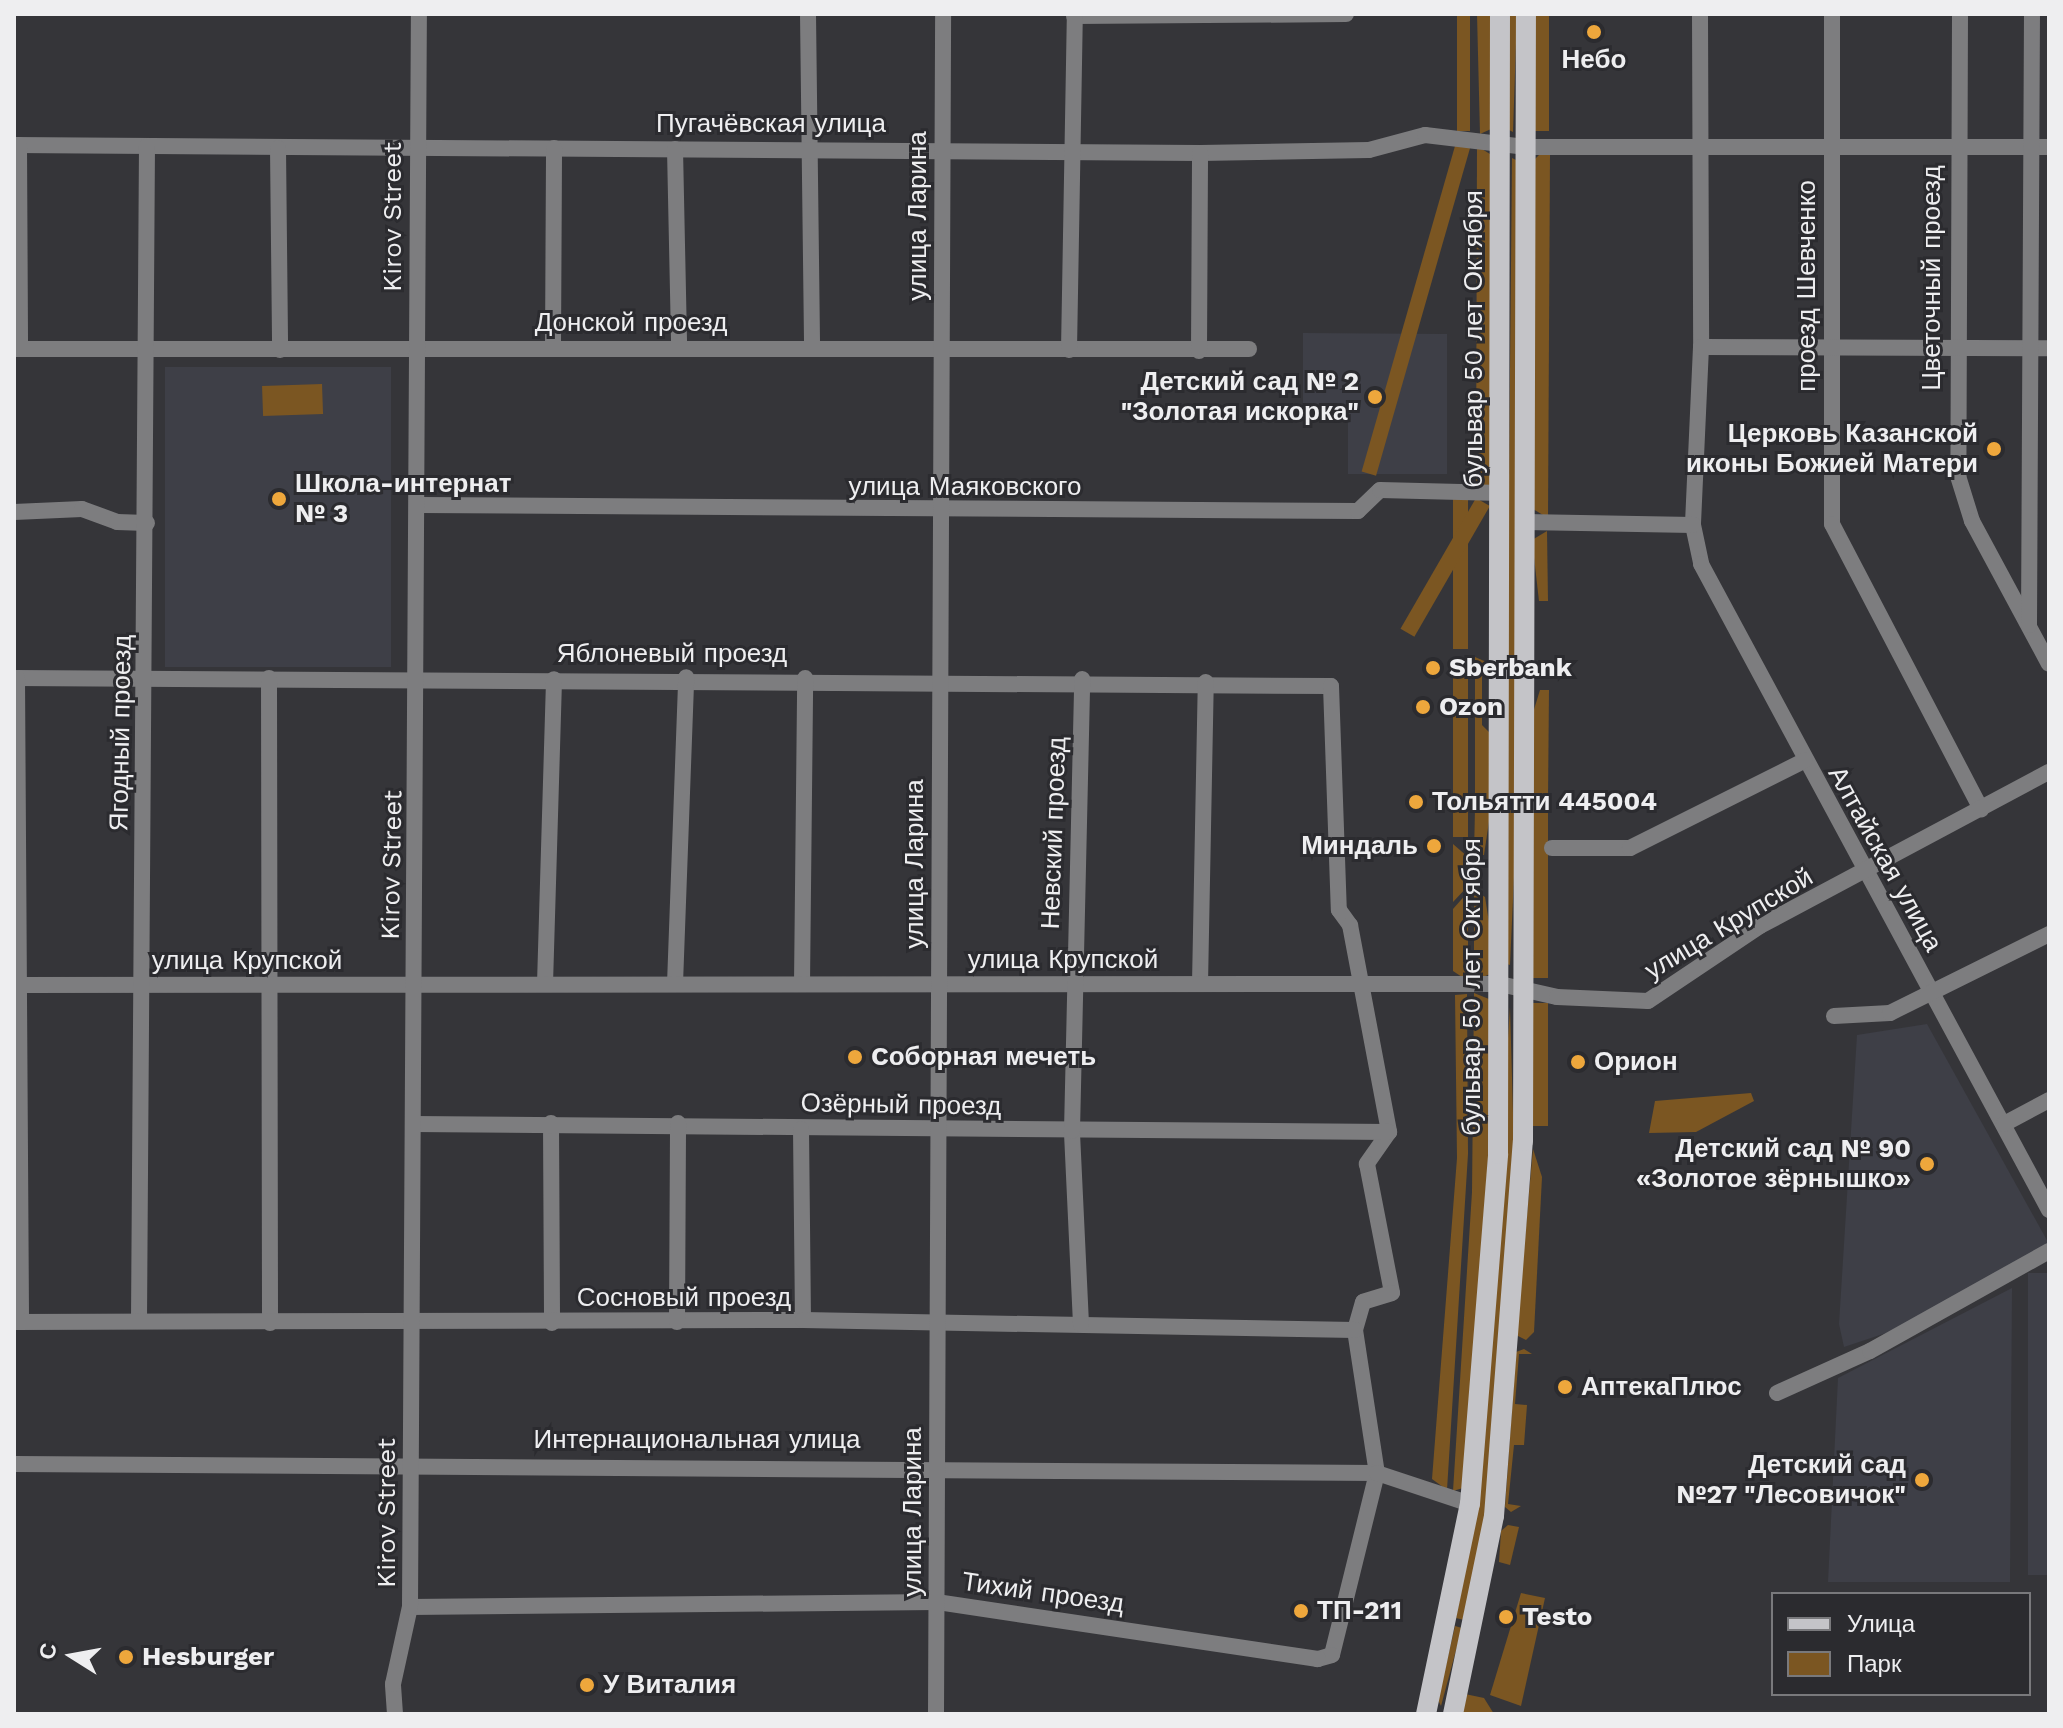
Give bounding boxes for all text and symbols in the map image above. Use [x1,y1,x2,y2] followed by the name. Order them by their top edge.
[1585,23,1603,41] marker: Небо
[1562,44,1626,76] place label: Небо
[656,108,886,140] street label: Пугачёвская улица
[902,131,934,301] street label: улица Ларина
[377,142,409,292] street label: Kirov Street
[1916,165,1948,391] street label: Цветочный проезд
[1791,180,1823,392] street label: проезд Шевченко
[1458,190,1490,488] street label: бульвар 50 лет Октября
[535,307,727,339] street label: Донской проезд
[1121,366,1359,428] place label: Детский сад № 2 "Золотая искорка"
[1366,388,1384,406] marker: Детский сад № 2 "Золотая искорка"
[1686,418,1978,480] place label: Церковь Казанской иконы Божией Матери
[1985,440,2003,458] marker: Церковь Казанской иконы Божией Матери
[295,468,511,530] place label: Школа-интернат № 3
[849,471,1081,503] street label: улица Маяковского
[270,490,288,508] marker: Школа-интернат № 3
[104,634,138,832] street label: Ягодный проезд
[557,638,787,670] street label: Яблоневый проезд
[1449,652,1572,684] place label: Sberbank
[1424,659,1442,677] marker: Sberbank
[1439,691,1503,723] place label: Ozon
[1414,698,1432,716] marker: Ozon
[1035,736,1073,930] street label: Невский проезд
[1821,761,1949,957] street label: Алтайская улица
[899,779,931,949] street label: улица Ларина
[1432,786,1657,818] place label: Тольятти 445004
[375,790,409,940] street label: Kirov Street
[1407,793,1425,811] marker: Тольятти 445004
[1301,830,1418,862] place label: Миндаль
[1425,837,1443,855] marker: Миндаль
[1456,838,1488,1136] street label: бульвар 50 лет Октября
[1639,862,1819,986] street label: улица Крупской
[968,944,1158,976] street label: улица Крупской
[152,945,342,977] street label: улица Крупской
[871,1041,1096,1073] place label: Cоборная мечеть
[1594,1046,1678,1078] place label: Орион
[846,1048,864,1066] marker: Cоборная мечеть
[1569,1053,1587,1071] marker: Орион
[800,1088,1002,1122] street label: Озёрный проезд
[1636,1133,1911,1194] place label: Детский сад № 90 «Золотое зёрнышко»
[1918,1155,1936,1173] marker: Детский сад № 90 «Золотое зёрнышко»
[577,1282,791,1314] street label: Сосновый проезд
[1581,1371,1742,1403] place label: АптекаПлюс
[1556,1378,1574,1396] marker: АптекаПлюс
[533,1424,861,1456] street label: Интернациональная улица
[897,1427,929,1597] street label: улица Ларина
[371,1438,403,1588] street label: Kirov Street
[1676,1449,1906,1510] place label: Детский сад №27 "Лесовичок"
[1913,1471,1931,1489] marker: Детский сад №27 "Лесовичок"
[960,1566,1126,1620] street label: Тихий проезд
[1771,1592,2031,1696] legend
[1317,1595,1402,1627] place label: ТП-211
[1522,1601,1592,1633] place label: Testo
[1292,1602,1310,1620] marker: ТП-211
[1497,1608,1515,1626] marker: Testo
[1847,1610,1915,1638] text: Улица
[32,1616,112,1696] north arrow
[34,1641,62,1662] text: С
[142,1641,274,1673] place label: Hesburger
[117,1648,135,1666] marker: Hesburger
[1847,1650,1901,1678] text: Парк
[603,1669,736,1701] place label: У Виталия
[578,1676,596,1694] marker: У Виталия

